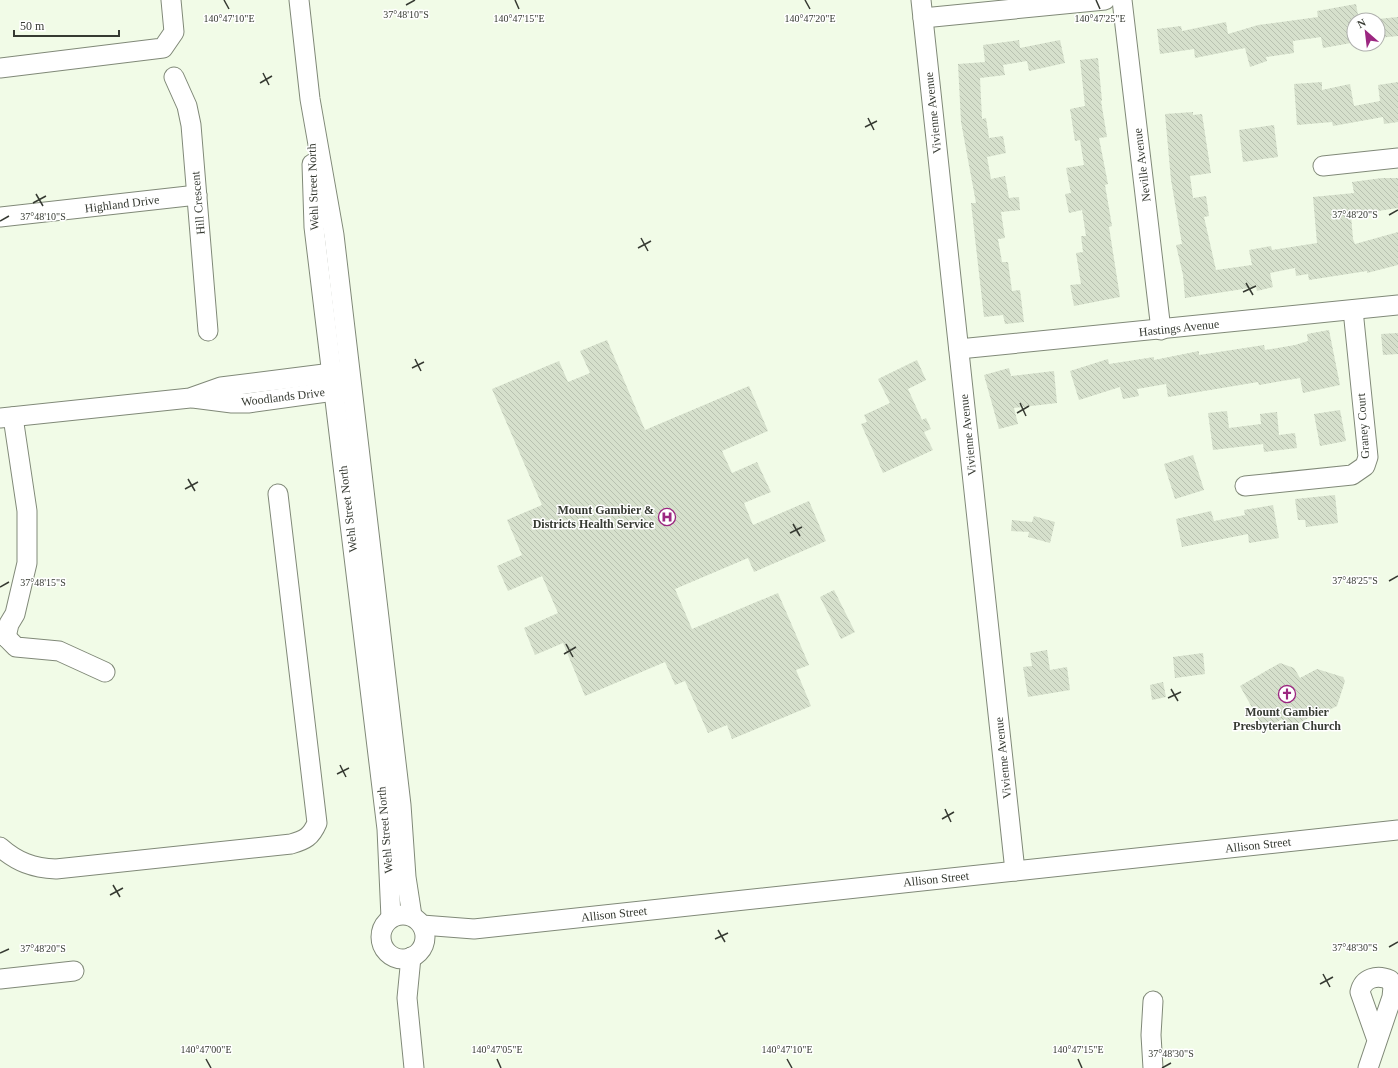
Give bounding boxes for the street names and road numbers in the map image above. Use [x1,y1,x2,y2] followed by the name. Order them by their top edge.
[922,71,944,155] street label: Vivienne Avenue
[1131,127,1153,203] street label: Neville Avenue
[304,143,322,231] street label: Wehl Street North
[188,170,208,235] street label: Hill Crescent
[84,192,160,216] street label: Highland Drive
[1138,317,1220,339] street label: Hastings Avenue
[240,385,326,409] street label: Woodlands Drive
[1354,392,1372,459] street label: Graney Court
[957,393,979,477] street label: Vivienne Avenue
[336,465,360,553] street label: Wehl Street North
[992,716,1014,800] street label: Vivienne Avenue
[374,786,396,874] street label: Wehl Street North
[1224,835,1292,855] street label: Allison Street
[902,869,970,889] street label: Allison Street
[580,904,648,924] street label: Allison Street

